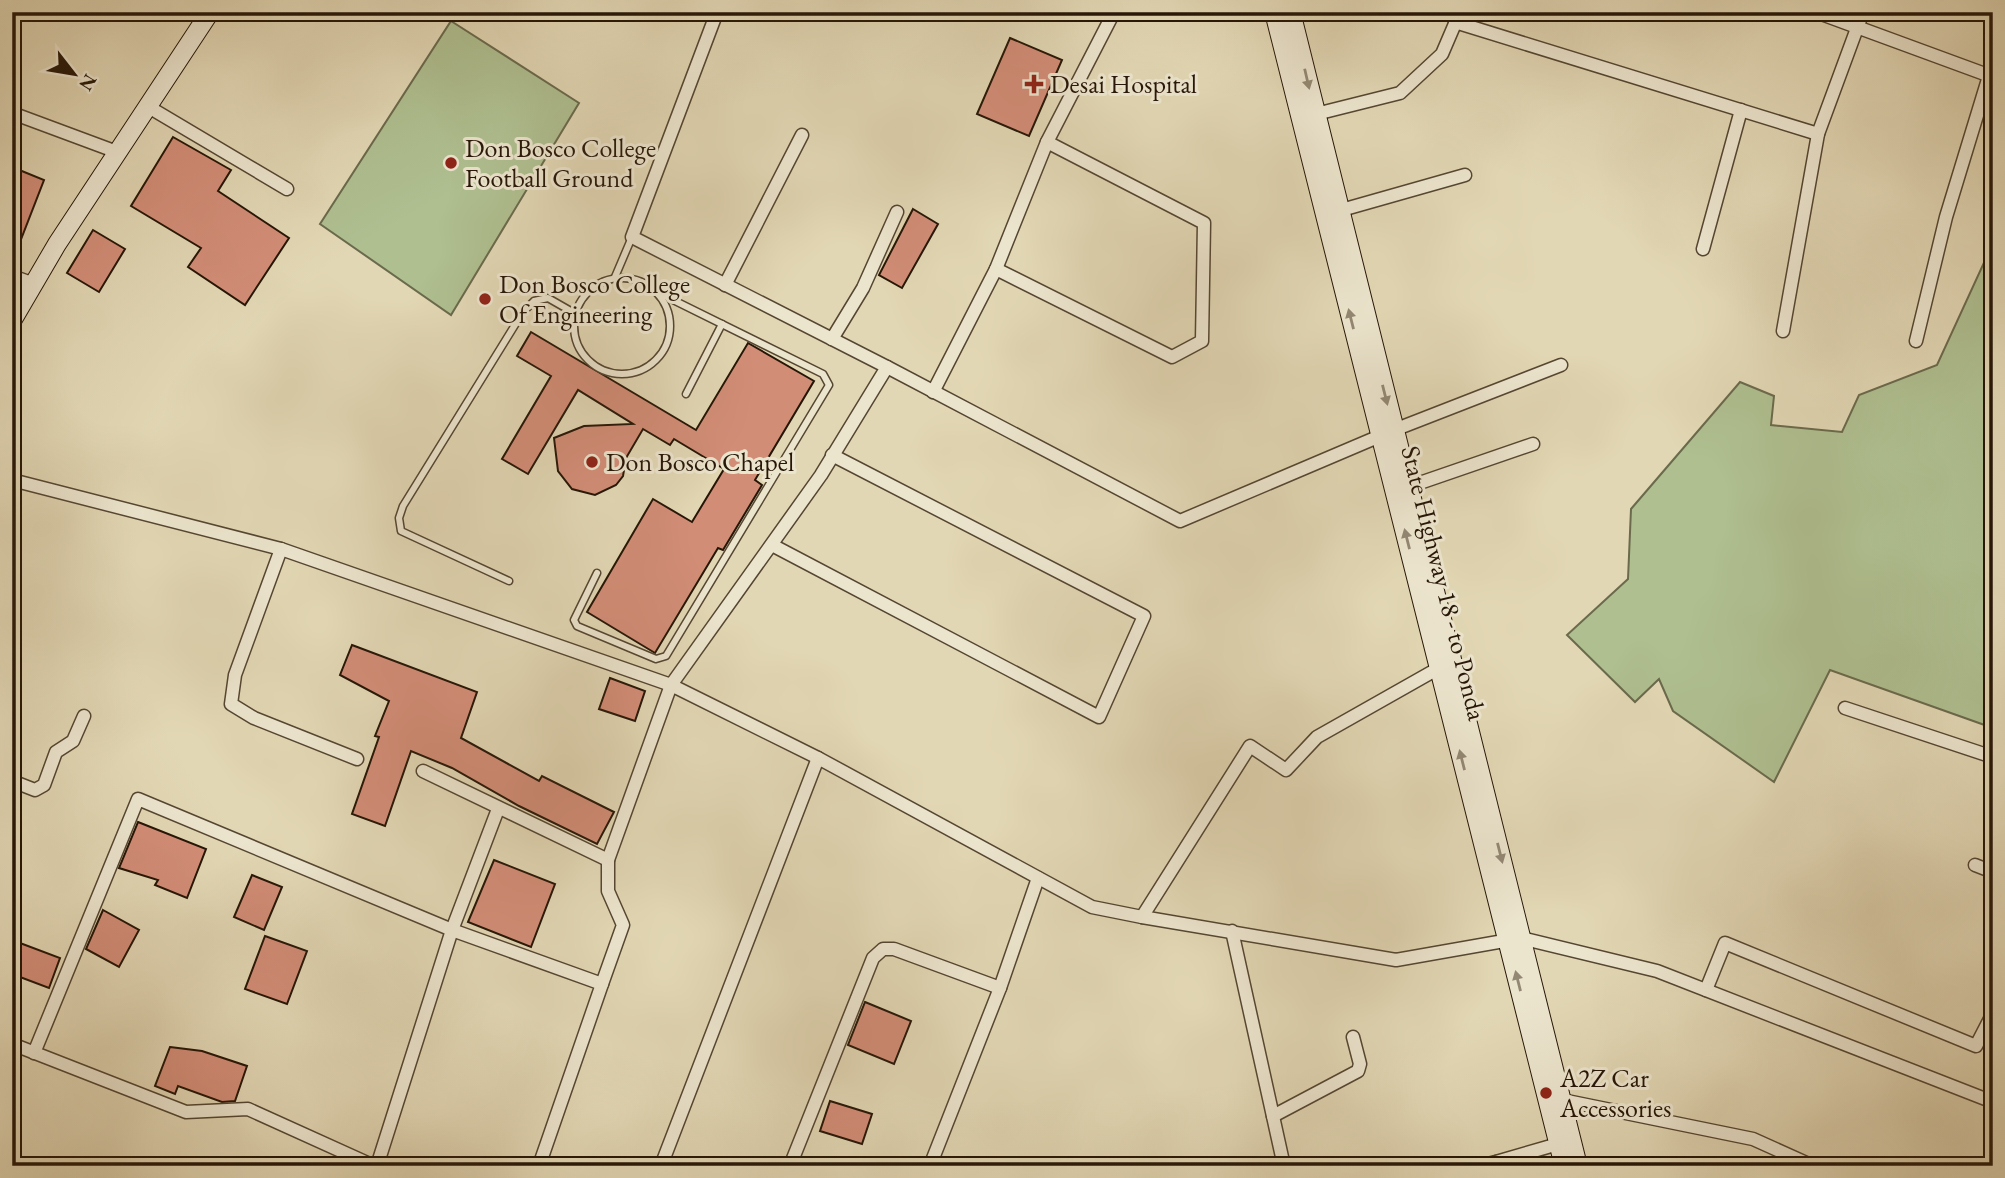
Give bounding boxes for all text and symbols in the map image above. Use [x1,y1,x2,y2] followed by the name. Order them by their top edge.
[38,38,108,108] north arrow
[1050,67,1197,101] place label: Desai Hospital
[1302,68,1313,90] one-way arrow
[73,69,103,96] text: N
[1024,74,1044,94] marker: Desai Hospital
[465,131,656,195] place label: Don Bosco College Football Ground
[443,155,459,171] marker: Don Bosco College Football Ground
[499,267,690,331] place label: Don Bosco College Of Engineering
[477,291,493,307] marker: Don Bosco College Of Engineering
[1345,308,1356,330] one-way arrow
[1380,384,1391,406] one-way arrow
[1393,442,1495,724] street label: State Highway 18 - to Ponda
[606,445,794,479] place label: Don Bosco Chapel
[584,454,600,470] marker: Don Bosco Chapel
[1401,528,1412,550] one-way arrow
[1456,749,1467,771] one-way arrow
[1495,842,1506,864] one-way arrow
[1512,970,1523,992] one-way arrow
[1559,1061,1672,1125] place label: A2Z Car Accessories
[1538,1085,1554,1101] marker: A2Z Car Accessories

